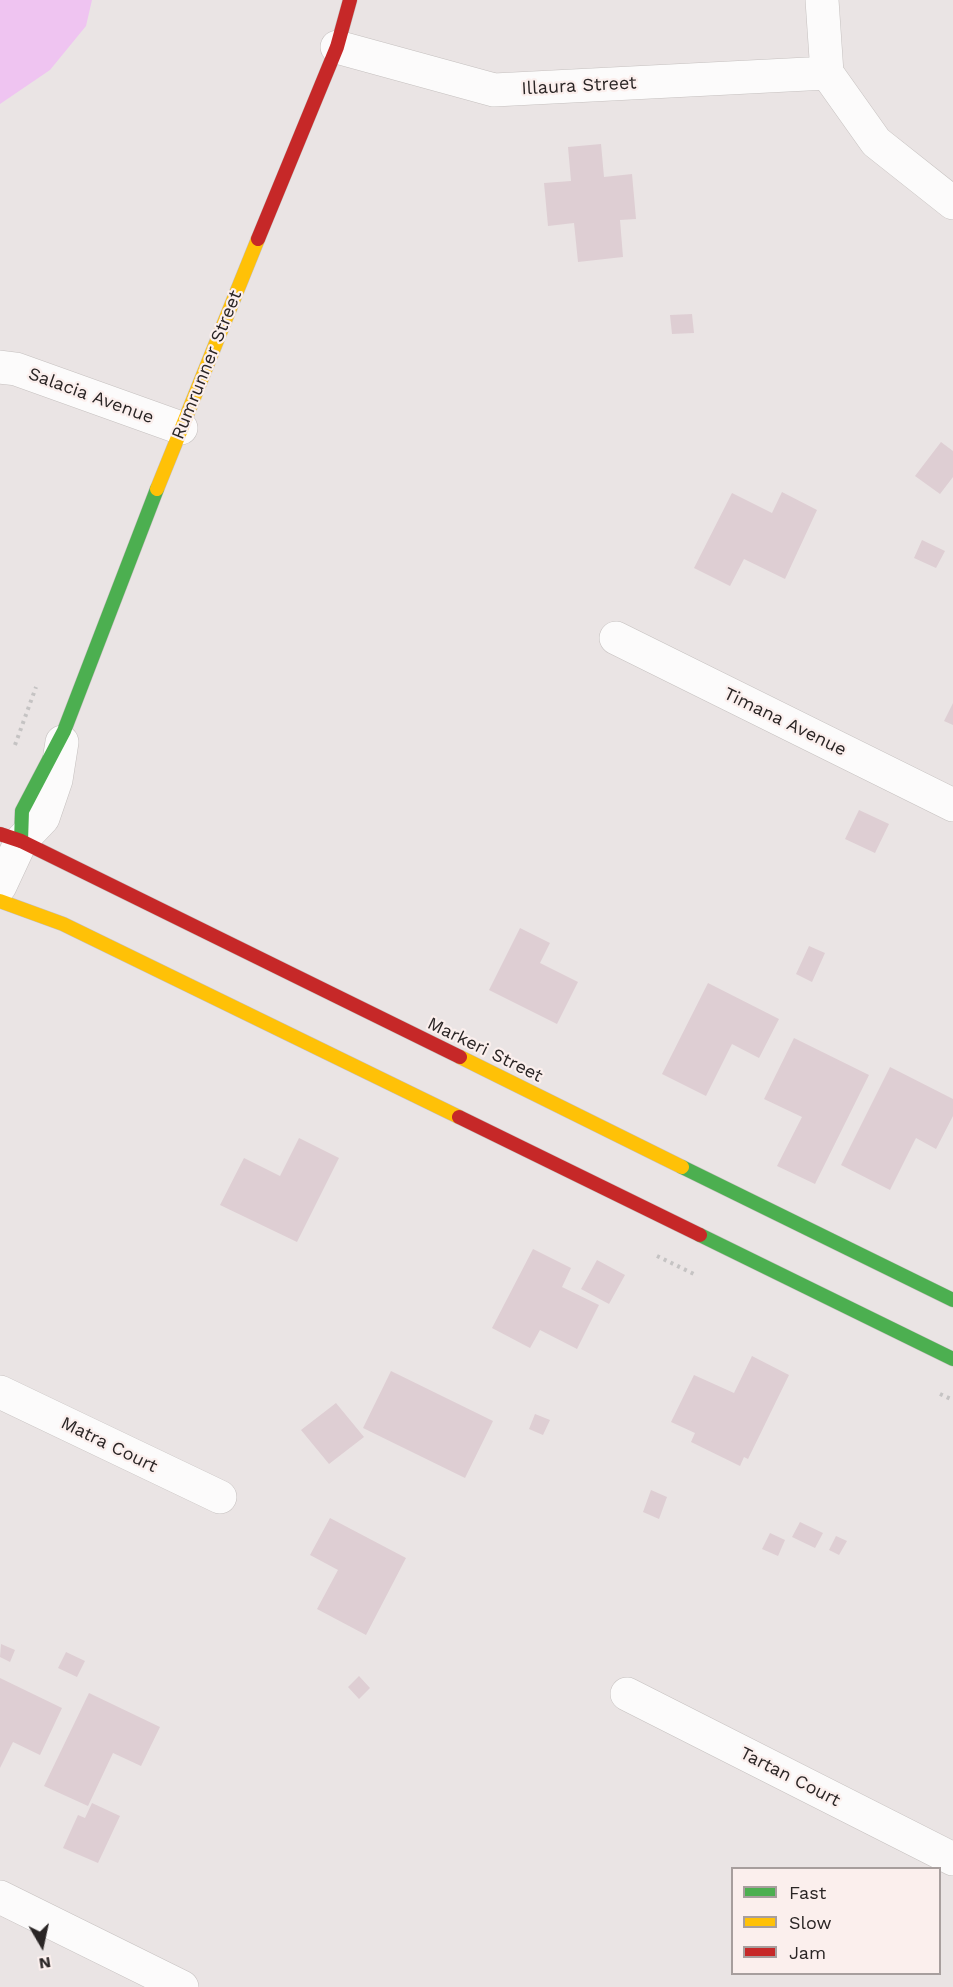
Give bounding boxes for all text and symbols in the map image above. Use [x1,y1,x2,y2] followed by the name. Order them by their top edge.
[521,72,637,100] street label: Illaura Street
[167,287,247,443] street label: Rumrunner Street
[25,363,157,429] street label: Salacia Avenue
[720,683,850,761] street label: Timana Avenue
[424,1013,546,1087] street label: Markeri Street
[57,1412,161,1478] street label: Matra Court
[736,1742,844,1812] street label: Tartan Court
[731,1867,941,1975] legend
[789,1882,826,1903] text: Fast
[789,1912,832,1933] text: Slow
[12,1915,72,1975] north arrow
[789,1942,826,1963] text: Jam
[38,1953,52,1974] text: N

